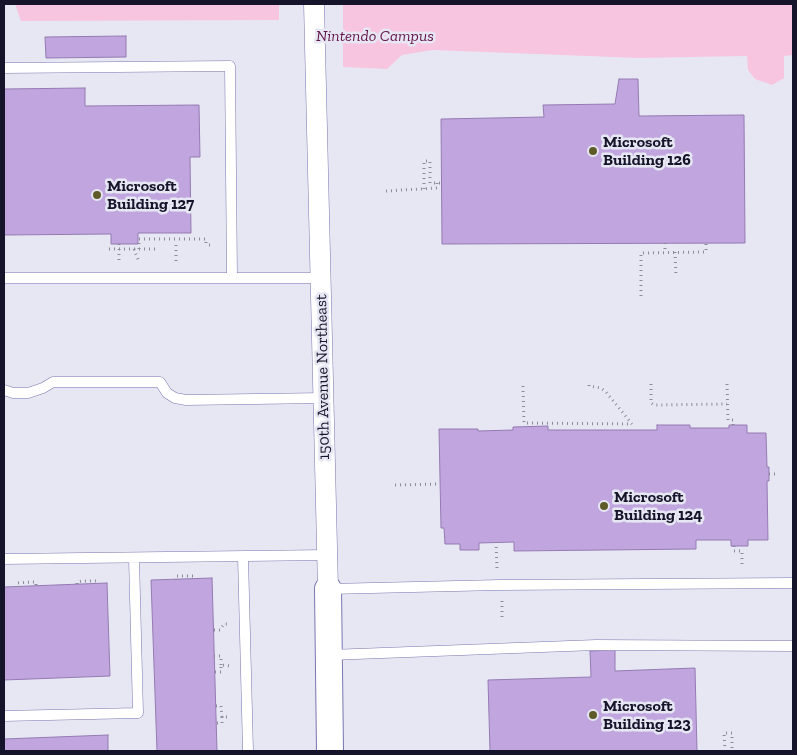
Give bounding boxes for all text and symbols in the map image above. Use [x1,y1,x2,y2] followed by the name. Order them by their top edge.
[316,26,434,46] park label: Nintendo Campus
[603,132,691,170] place label: Microsoft Building 126
[587,145,599,157] marker: Microsoft Building 126
[107,176,194,214] place label: Microsoft Building 127
[91,189,103,201] marker: Microsoft Building 127
[312,294,334,460] street label: 150th Avenue Northeast
[614,487,702,525] place label: Microsoft Building 124
[598,500,610,512] marker: Microsoft Building 124
[603,696,691,734] place label: Microsoft Building 123
[587,709,599,721] marker: Microsoft Building 123

